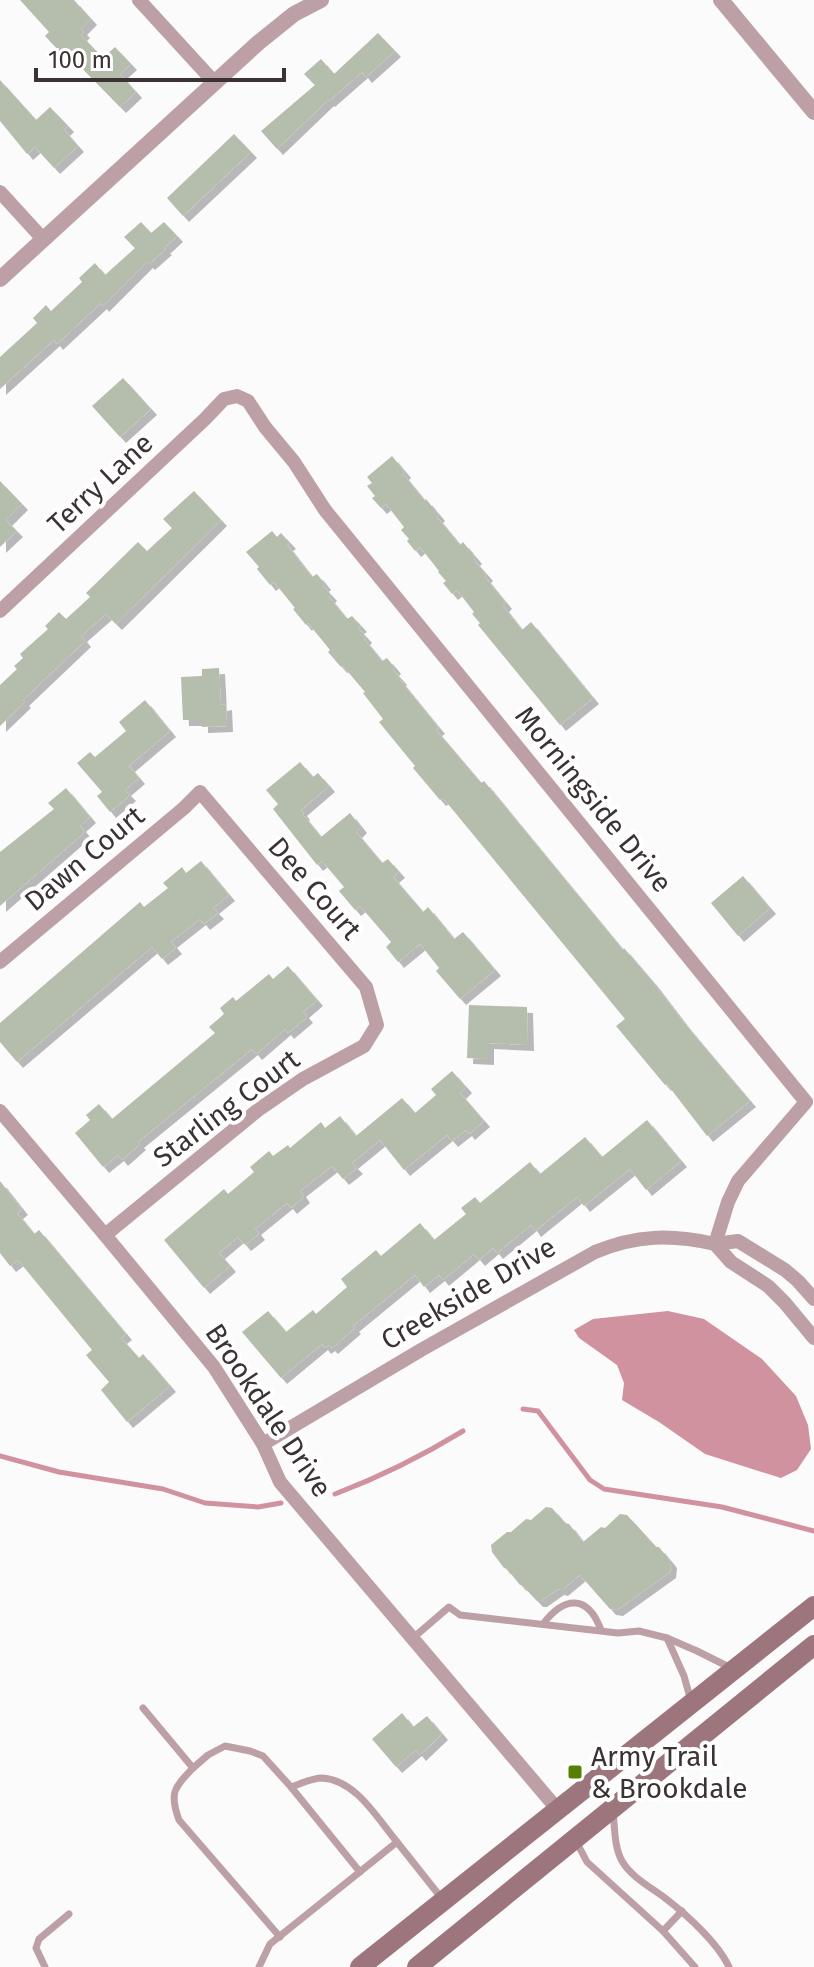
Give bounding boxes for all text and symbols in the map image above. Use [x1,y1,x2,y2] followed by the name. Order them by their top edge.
[36,32,284,82] scale bar
[48,46,112,74] text: 100 m
[41,426,160,540] street label: Terry Lane
[508,700,679,899] street label: Morningside Drive
[18,798,151,918] street label: Dawn Court
[261,830,369,947] street label: Dee Court
[147,1042,307,1174] street label: Starling Court
[375,1230,561,1357] street label: Creekside Drive
[198,1317,339,1503] street label: Brookdale Drive
[591,1740,748,1805] place label: Army Trail & Brookdale
[566,1763,584,1781] marker: Army Trail & Brookdale

